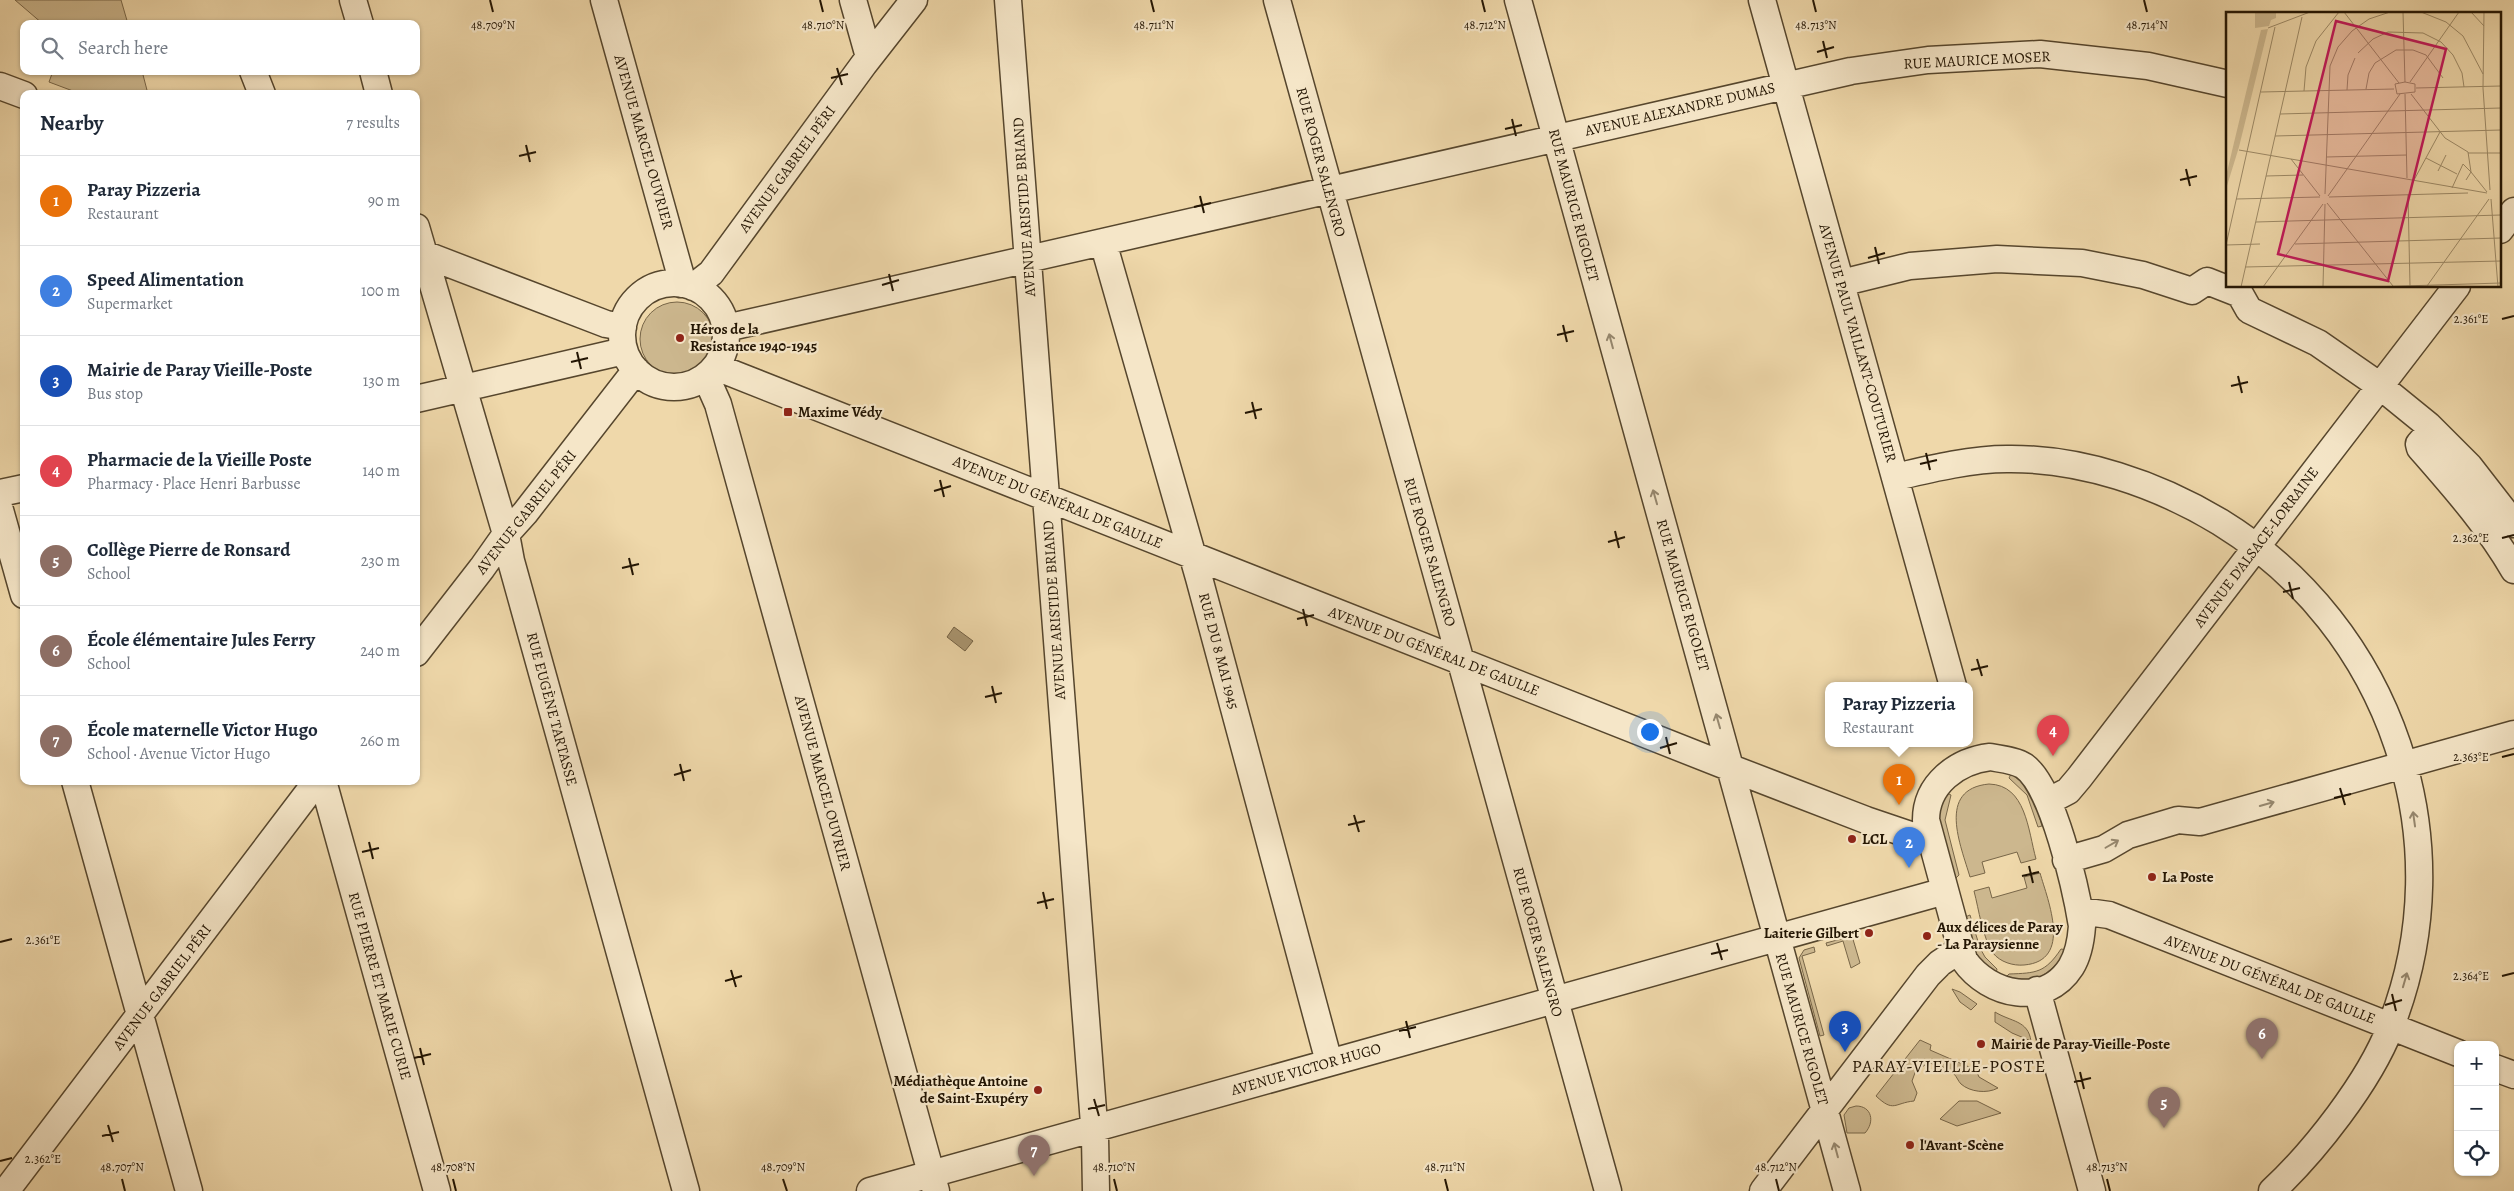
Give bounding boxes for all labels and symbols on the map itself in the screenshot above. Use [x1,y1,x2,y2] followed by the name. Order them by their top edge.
[2226,12,2502,288] inset map
[471,17,515,33] text: 48.709°N
[802,17,845,33] text: 48.710°N
[1134,17,1175,33] text: 48.711°N
[1464,17,1506,33] text: 48.712°N
[1795,17,1837,33] text: 48.713°N
[2126,17,2168,33] text: 48.714°N
[1903,46,2052,74] street label: RUE MAURICE MOSER
[609,51,679,232] street label: AVENUE MARCEL OUVRIER
[1582,77,1777,141] street label: AVENUE ALEXANDRE DUMAS
[1291,85,1351,239] street label: RUE ROGER SALENGRO
[734,101,840,237] street label: AVENUE GABRIEL PÉRI
[1008,117,1040,298] street label: AVENUE ARISTIDE BRIAND
[1544,126,1604,284] street label: RUE MAURICE RIGOLET
[1814,220,1902,465] street label: AVENUE PAUL VAILLANT-COUTURIER
[2454,311,2488,327] text: 2.361°E
[690,319,817,356] place label: Héros de la Resistance 1940-1945
[674,332,686,344] marker: Héros de la Resistance 1940-1945
[1606,333,1615,349] one-way arrow
[798,402,883,422] place label: Maxime Védy
[782,406,794,418] marker: Maxime Védy
[471,446,581,579] street label: AVENUE GABRIEL PÉRI
[949,450,1166,553] street label: AVENUE DU GÉNÉRAL DE GAULLE
[2188,463,2323,632] street label: AVENUE D'ALSACE-LORRAINE
[1399,475,1461,629] street label: RUE ROGER SALENGRO
[1649,489,1659,505] one-way arrow
[1652,517,1715,674] street label: RUE MAURICE RIGOLET
[1038,520,1070,701] street label: AVENUE ARISTIDE BRIAND
[2453,530,2489,546] text: 2.362°E
[1194,590,1244,712] street label: RUE DU 8 MAI 1945
[1325,601,1542,701] street label: AVENUE DU GÉNÉRAL DE GAULLE
[522,630,582,788] street label: RUE EUGÈNE TARTASSE
[790,692,856,874] street label: AVENUE MARCEL OUVRIER
[1713,713,1723,729] one-way arrow
[2037,715,2069,756] pin: 4
[1637,719,1663,745] your location
[2453,749,2489,765] text: 2.363°E
[1883,764,1915,805] pin: 1
[2259,798,2275,808] one-way arrow
[2409,811,2419,827] one-way arrow
[1893,827,1925,868] pin: 2
[1862,829,1887,849] place label: LCL
[1846,833,1858,845] marker: LCL
[2104,839,2118,849] one-way arrow
[1508,865,1568,1019] street label: RUE ROGER SALENGRO
[2162,867,2214,887] place label: La Poste
[2146,871,2158,883] marker: La Poste
[344,890,416,1082] street label: RUE PIERRE ET MARIE CURIE
[1936,917,2064,954] place label: Aux délices de Paray - La Paraysienne
[108,920,216,1055] street label: AVENUE GABRIEL PÉRI
[1764,923,1859,943] place label: Laiterie Gilbert
[1863,927,1875,939] marker: Laiterie Gilbert
[2161,929,2378,1029] street label: AVENUE DU GÉNÉRAL DE GAULLE
[1921,930,1933,942] marker: Aux délices de Paray - La Paraysienne
[26,932,60,948] text: 2.361°E
[1771,951,1834,1108] street label: RUE MAURICE RIGOLET
[2453,968,2489,984] text: 2.364°E
[2401,972,2410,988] one-way arrow
[1829,1011,1861,1052] pin: 3
[2246,1018,2278,1059] pin: 6
[1991,1034,2170,1054] place label: Mairie de Paray-Vieille-Poste
[1228,1038,1383,1100] street label: AVENUE VICTOR HUGO
[1975,1038,1987,1050] marker: Mairie de Paray-Vieille-Poste
[1852,1054,2046,1078] district label: PARAY-VIEILLE-POSTE
[894,1071,1029,1108] place label: Médiathèque Antoine de Saint-Exupéry
[1032,1084,1044,1096] marker: Médiathèque Antoine de Saint-Exupéry
[2148,1087,2180,1128] pin: 5
[1018,1135,1050,1176] pin: 7
[1920,1135,2004,1155] place label: l'Avant-Scène
[1904,1139,1916,1151] marker: l'Avant-Scène
[1831,1143,1841,1159] one-way arrow
[25,1151,61,1167] text: 2.362°E
[100,1159,144,1175] text: 48.707°N
[431,1159,476,1175] text: 48.708°N
[761,1159,805,1175] text: 48.709°N
[1093,1159,1136,1175] text: 48.710°N
[1425,1159,1466,1175] text: 48.711°N
[1755,1159,1797,1175] text: 48.712°N
[2086,1159,2128,1175] text: 48.713°N

